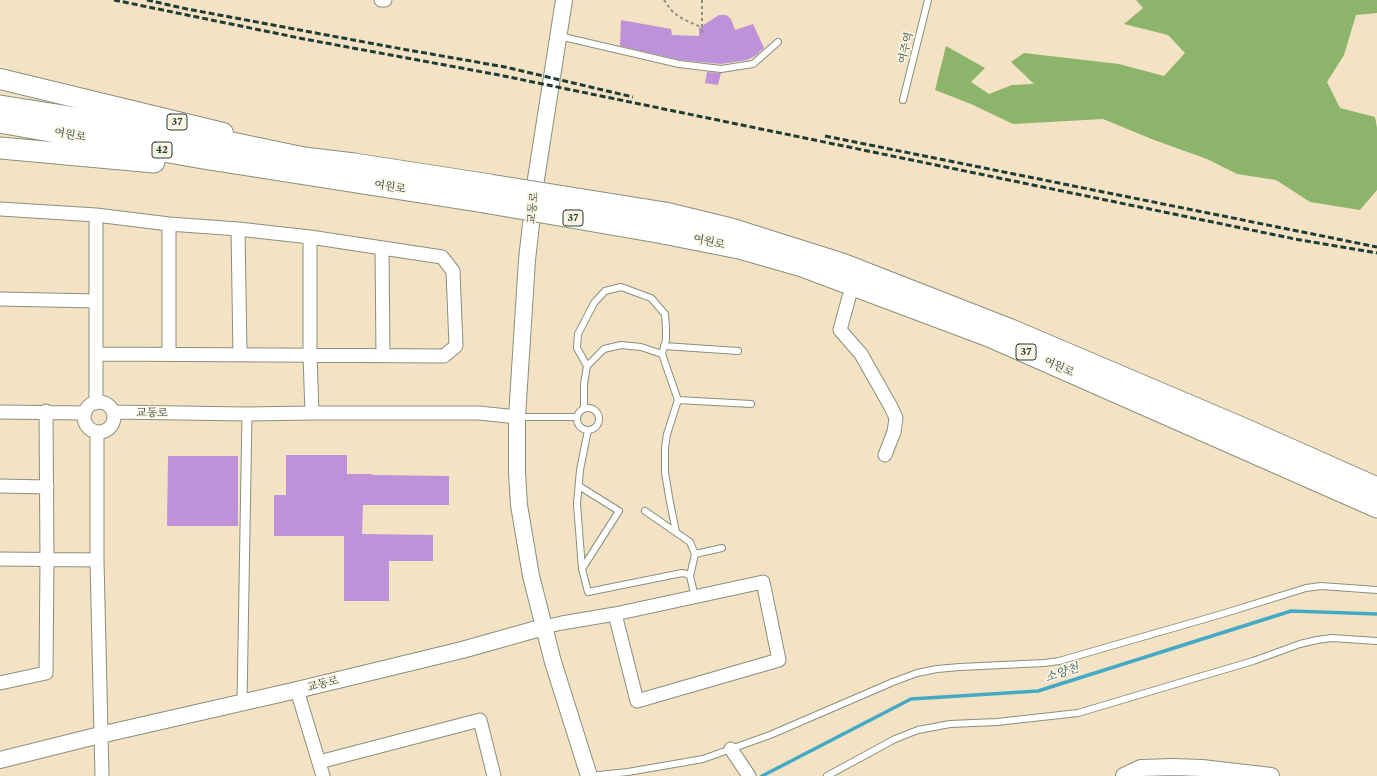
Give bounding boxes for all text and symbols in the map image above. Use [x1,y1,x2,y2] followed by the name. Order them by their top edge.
[896,31,916,65] street label: 여주역
[167,114,187,130] road number: 37
[53,126,87,144] street label: 여원로
[152,142,172,158] road number: 42
[373,178,407,196] street label: 여원로
[525,191,541,225] street label: 교동로
[563,210,583,226] road number: 37
[692,232,726,252] street label: 여원로
[1016,344,1036,360] road number: 37
[1042,354,1076,380] street label: 여원로
[136,406,168,420] street label: 교동로
[1043,661,1081,685] water label: 소양천
[306,674,340,694] street label: 교동로

